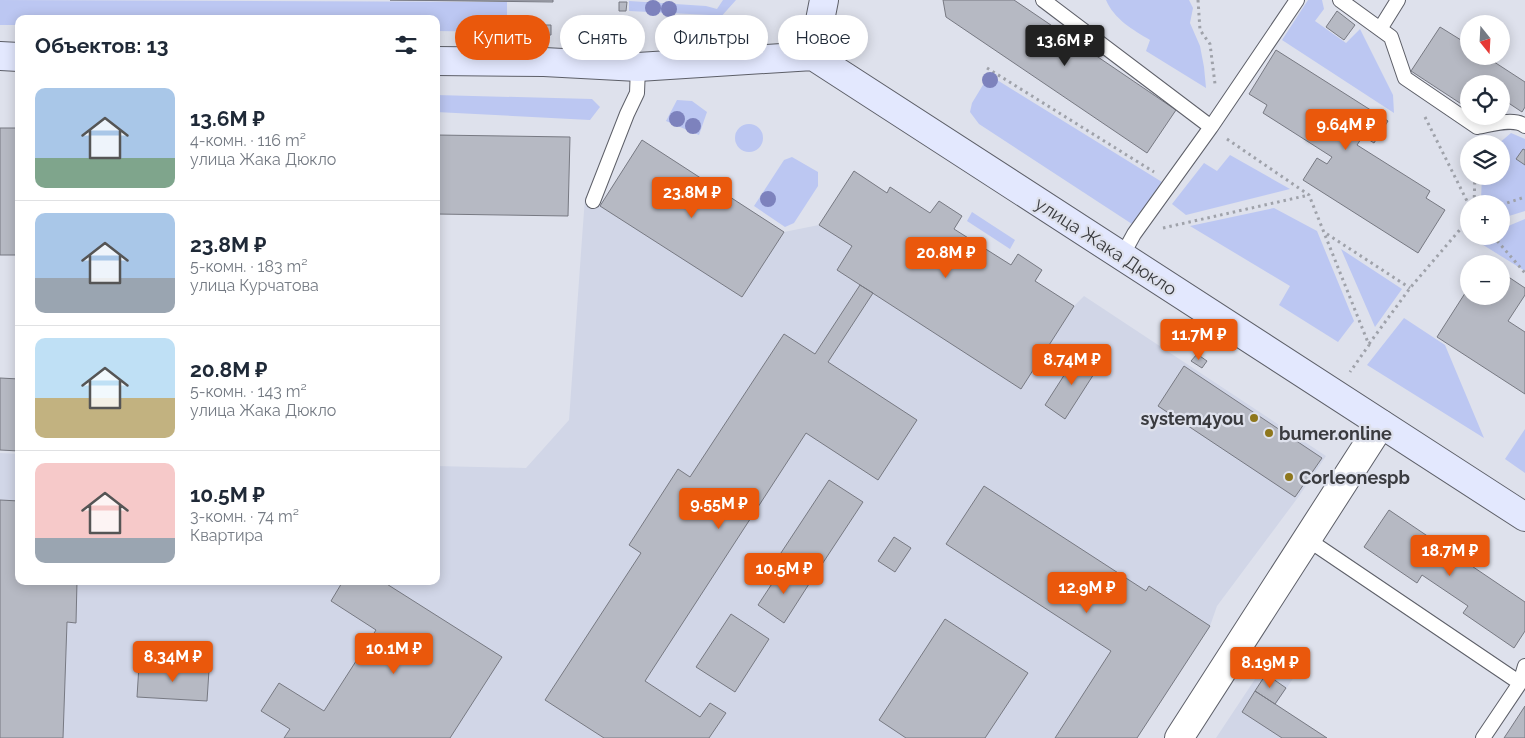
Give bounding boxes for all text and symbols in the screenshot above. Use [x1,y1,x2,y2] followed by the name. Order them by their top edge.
[455,15,550,60] chip: Купить
[560,15,645,60] chip: Снять
[655,15,768,60] chip: Фильтры
[778,15,868,60] chip: Новое
[1460,15,1510,65] north arrow
[1460,15,1510,305] map controls
[1019,24,1111,67] pin: 13.6M ₽
[392,31,420,59] icon: filters
[1036,31,1094,50] text: 13.6M ₽
[35,33,169,58] text: Объектов: 13
[1460,75,1510,125] button: locate
[190,106,265,131] text: 13.6M ₽
[75,108,135,168] icon: home
[1300,108,1392,151] pin: 9.64M ₽
[1317,115,1375,134] text: 9.64M ₽
[190,131,306,150] text: 4-комн. · 116 m²
[1460,135,1510,185] button: layers
[190,150,336,169] text: улица Жака Дюкло
[646,176,738,219] pin: 23.8M ₽
[663,183,721,202] text: 23.8M ₽
[1031,192,1181,300] street label: улица Жака Дюкло
[1460,195,1510,245] button: +
[190,232,266,257] text: 23.8M ₽
[75,233,135,293] icon: home
[900,236,992,279] pin: 20.8M ₽
[916,243,976,262] text: 20.8M ₽
[1460,255,1510,305] button: −
[190,257,307,276] text: 5-комн. · 183 m²
[190,276,319,295] text: улица Курчатова
[1153,318,1245,361] pin: 11.7M ₽
[1171,325,1227,344] text: 11.7M ₽
[1026,344,1118,386] pin: 8.74M ₽
[1043,350,1101,369] text: 8.74M ₽
[190,357,268,382] text: 20.8M ₽
[75,358,135,418] icon: home
[190,382,307,401] text: 5-комн. · 143 m²
[190,401,336,420] text: улица Жака Дюкло
[1141,408,1244,429] place label: system4you
[1248,412,1260,424] marker: system4you
[1279,423,1392,444] place label: bumer.online
[1263,427,1275,439] marker: bumer.online
[1299,467,1410,488] place label: Corleonespb
[1283,471,1295,483] marker: Corleonespb
[190,482,265,507] text: 10.5M ₽
[75,483,135,543] icon: home
[673,488,765,530] pin: 9.55M ₽
[690,494,748,513] text: 9.55M ₽
[190,507,299,526] text: 3-комн. · 74 m²
[190,526,263,545] text: Квартира
[1404,534,1496,577] pin: 18.7M ₽
[1422,541,1478,560] text: 18.7M ₽
[738,552,830,595] pin: 10.5M ₽
[755,559,813,578] text: 10.5M ₽
[1041,572,1133,614] pin: 12.9M ₽
[1059,578,1115,597] text: 12.9M ₽
[348,632,440,675] pin: 10.1M ₽
[366,639,422,658] text: 10.1M ₽
[127,640,219,683] pin: 8.34M ₽
[1224,646,1316,689] pin: 8.19M ₽
[144,647,202,666] text: 8.34M ₽
[1241,653,1299,672] text: 8.19M ₽

